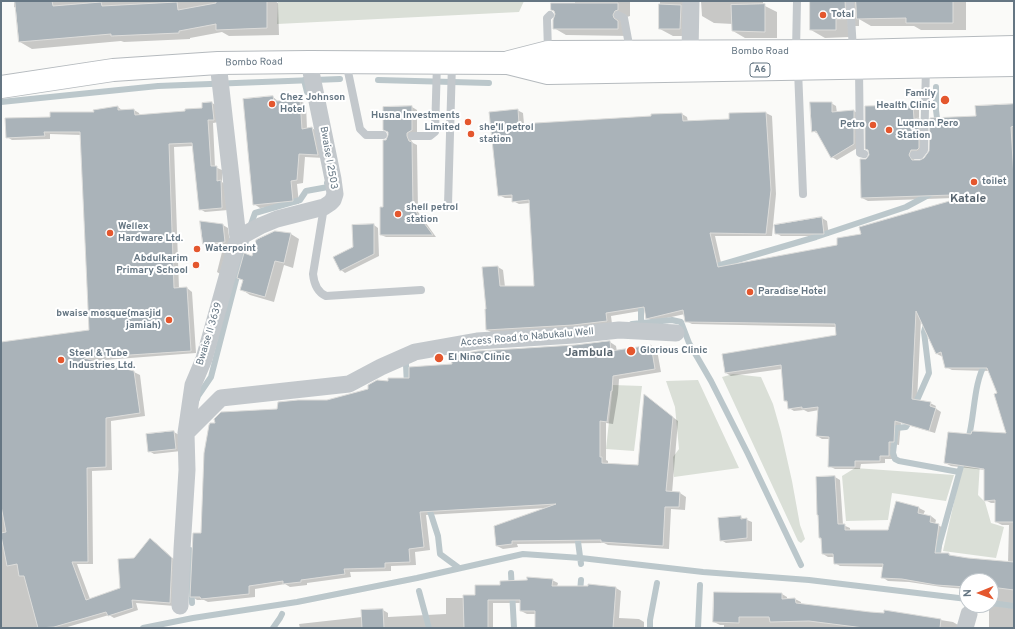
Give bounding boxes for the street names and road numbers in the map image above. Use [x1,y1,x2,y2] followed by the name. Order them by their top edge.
[731,46,789,58] street label: Bombo Road
[225,56,283,70] street label: Bombo Road
[750,63,770,77] road number: A6
[317,126,339,190] street label: Bwaise I 2503
[195,301,225,367] street label: Bwaise II 3639
[460,326,594,350] street label: Access Road to Nabukalu Well

